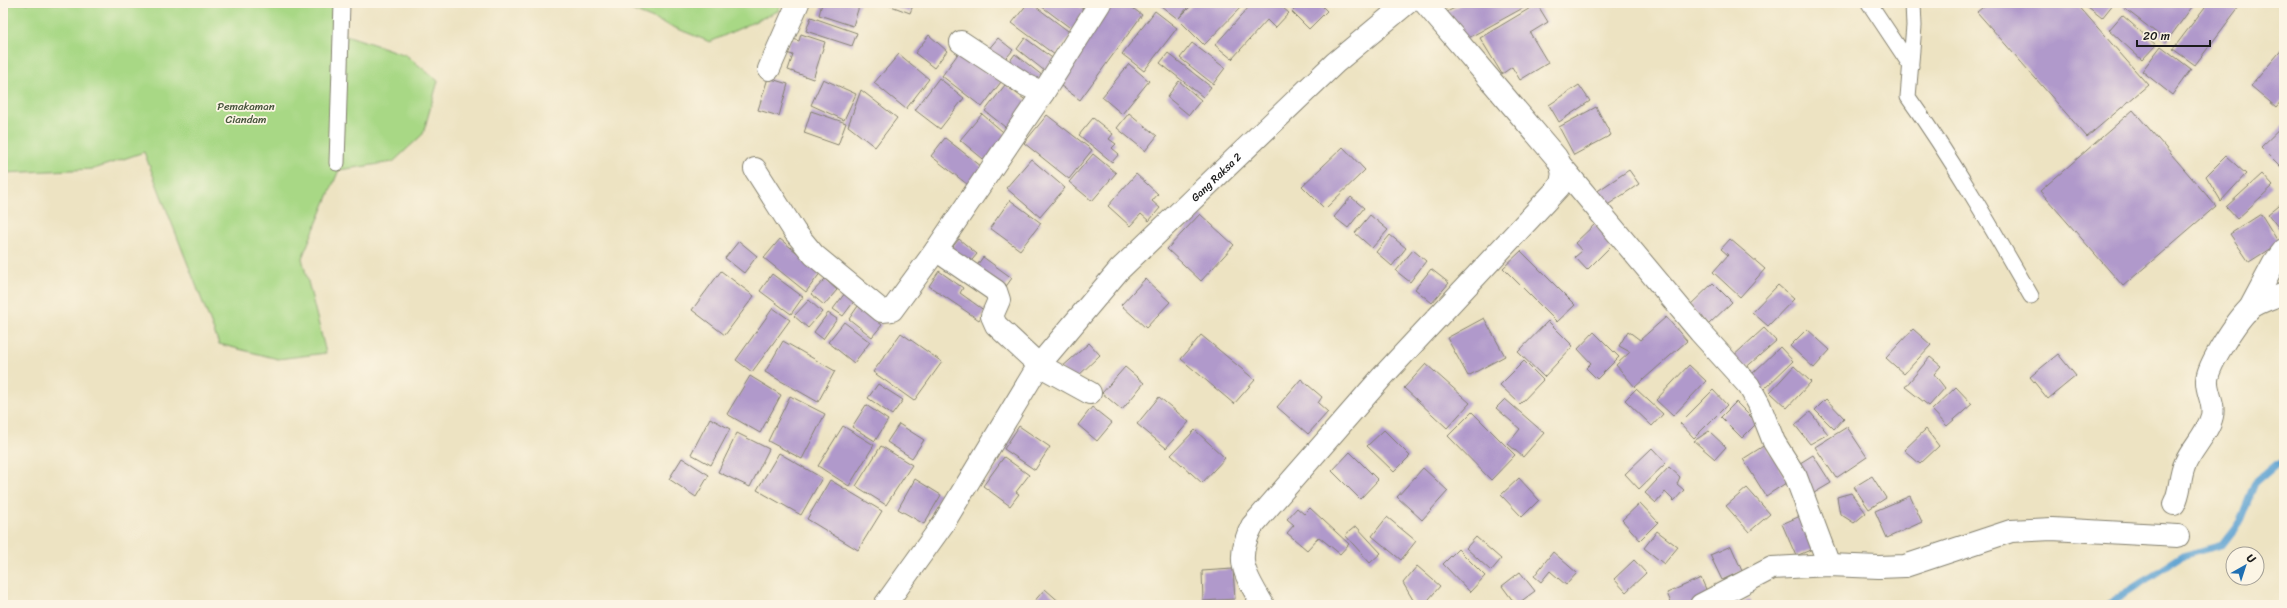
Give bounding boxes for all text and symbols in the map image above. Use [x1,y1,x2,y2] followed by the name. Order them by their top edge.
[2137,22,2210,48] scale bar
[2143,25,2170,47] text: 20 m
[217,97,275,129] park label: Pemakaman Ciandam
[1186,148,1247,207] street label: Gang Raksa 2
[2225,546,2265,586] north arrow
[2242,549,2260,569] text: U

